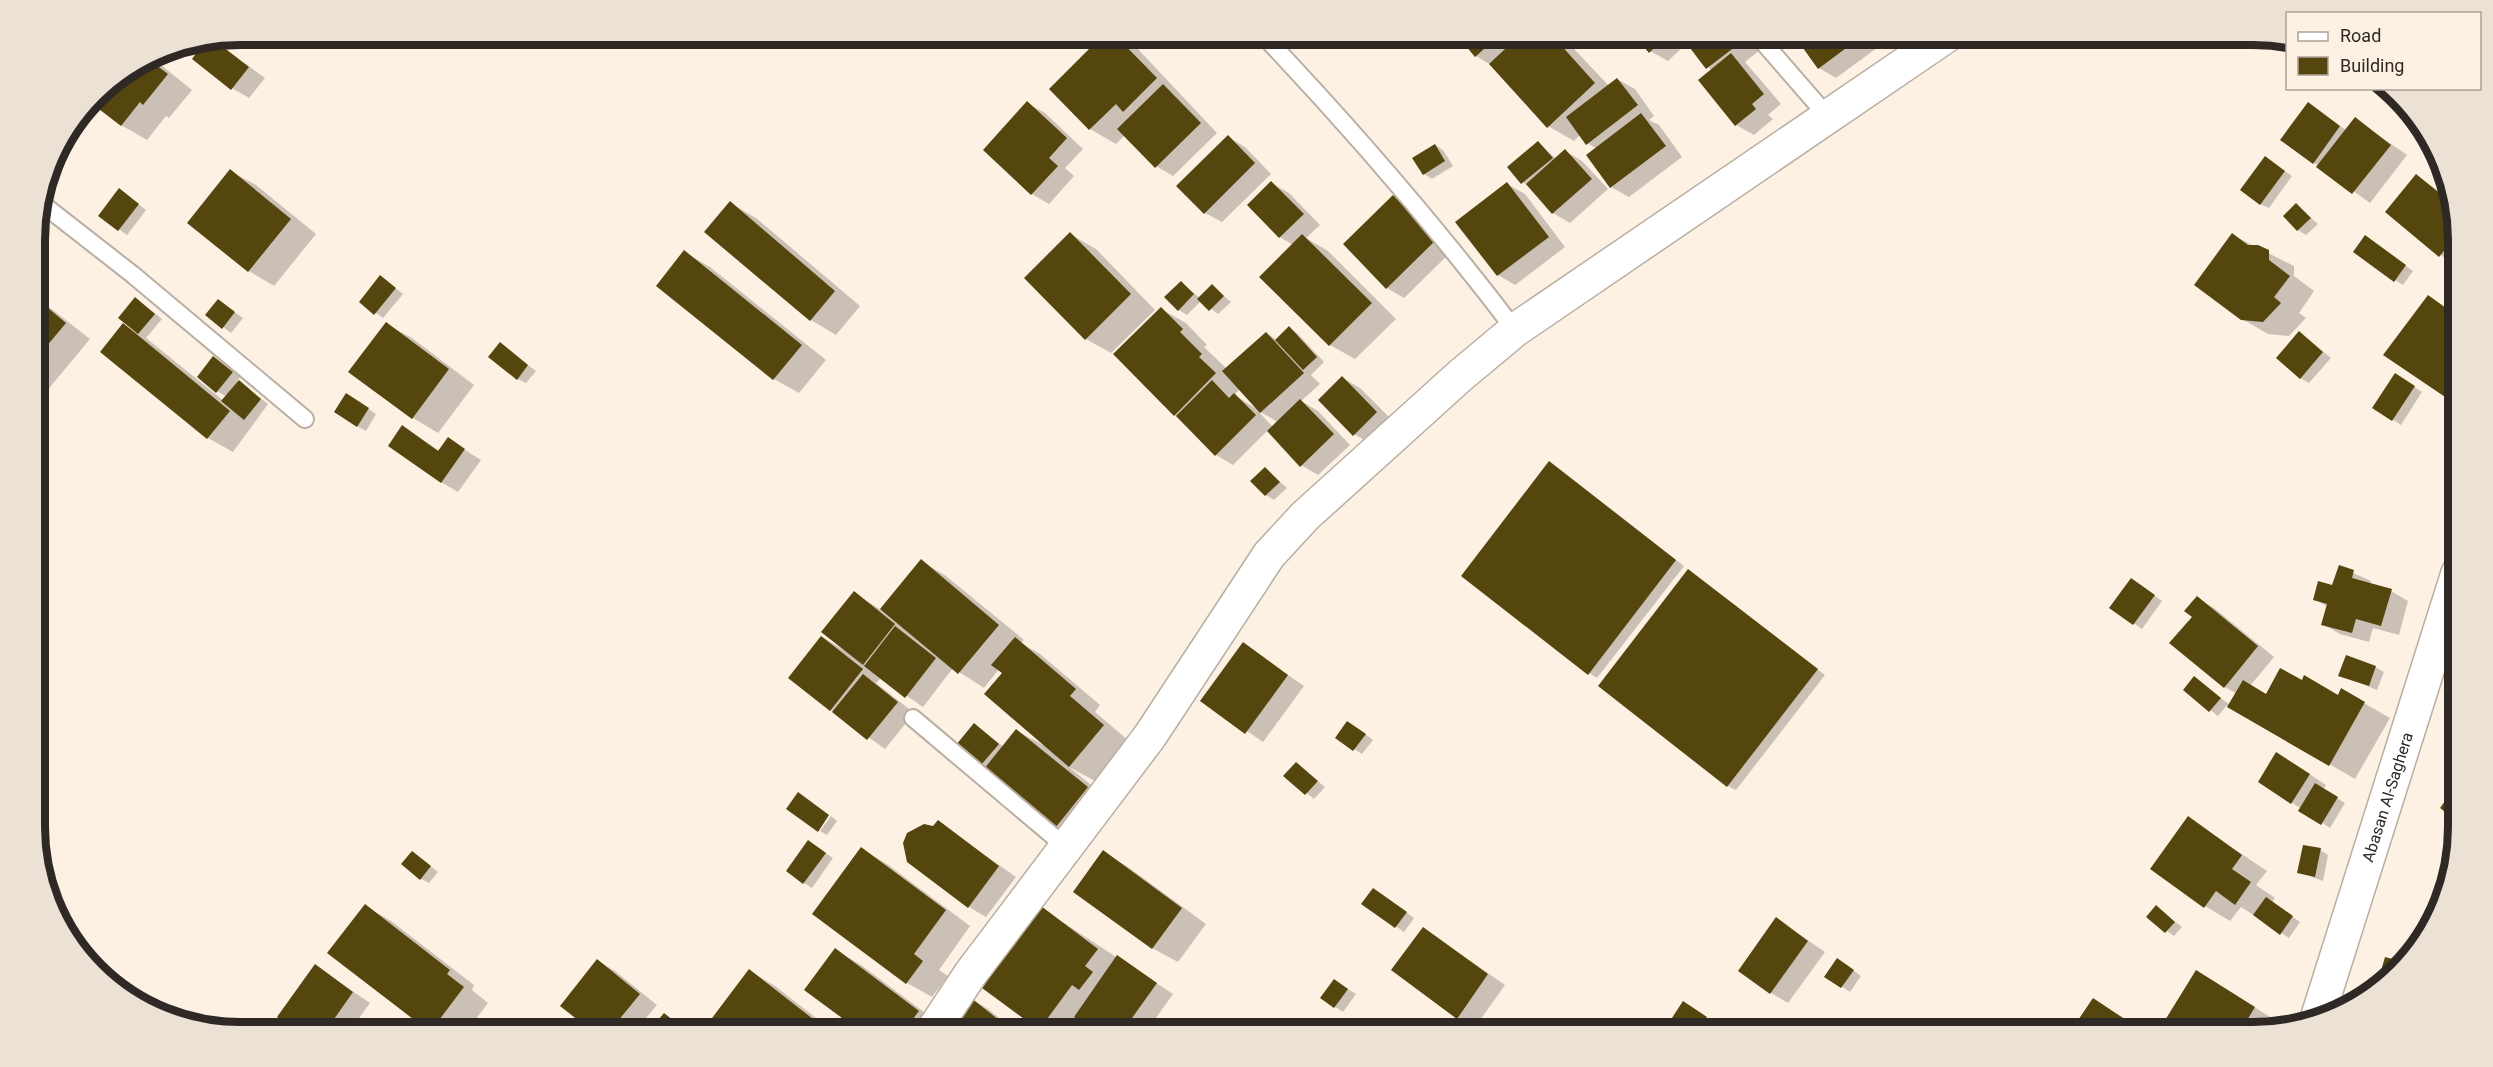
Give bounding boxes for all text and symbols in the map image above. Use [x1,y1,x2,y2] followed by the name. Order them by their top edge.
[2286,12,2481,90] legend
[2340,25,2381,46] text: Road
[2340,55,2404,76] text: Building
[2358,730,2417,864] street label: Abasan Al-Saghera

